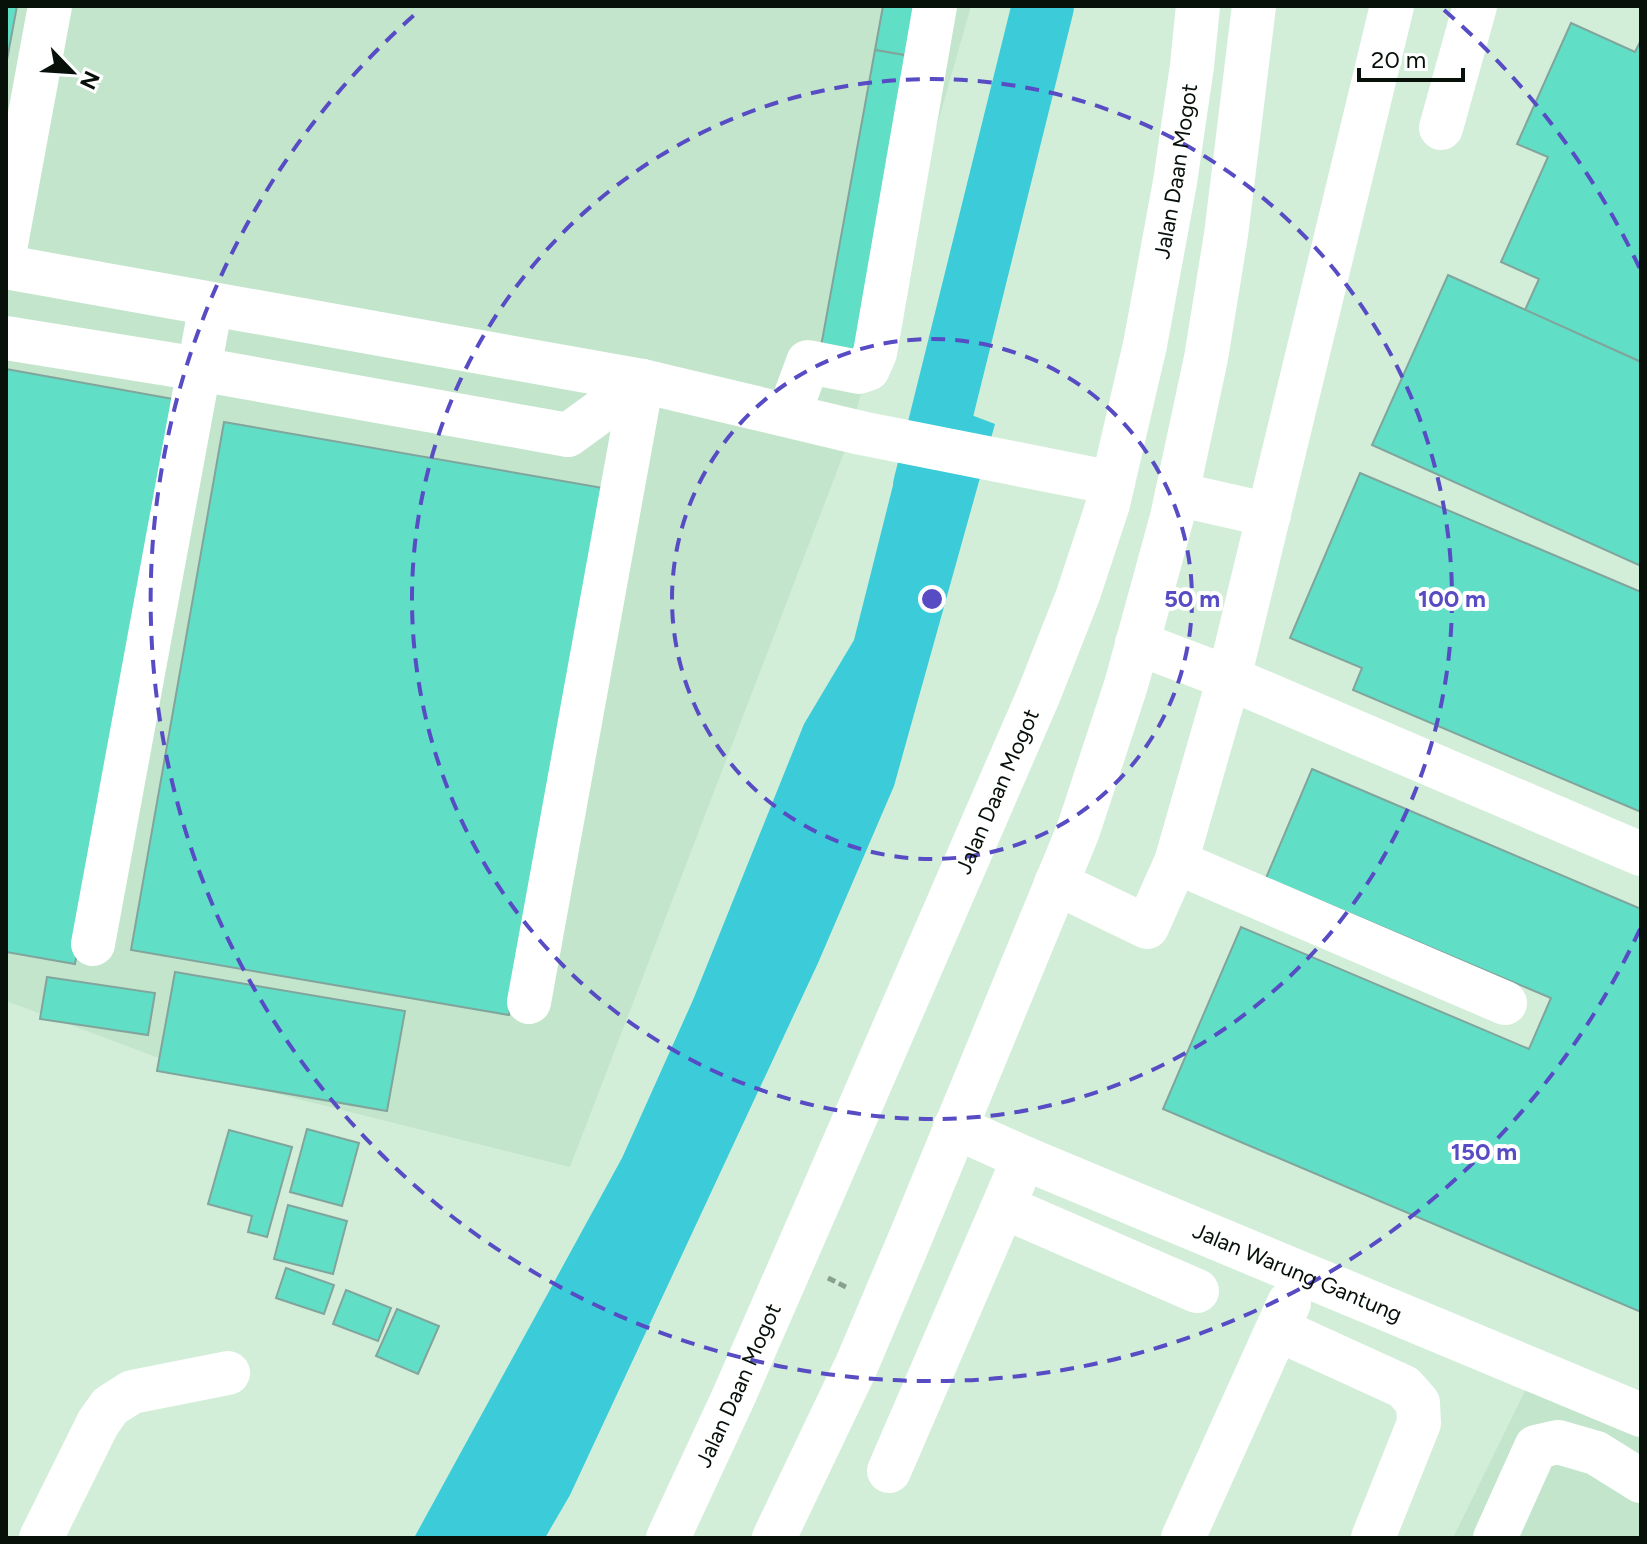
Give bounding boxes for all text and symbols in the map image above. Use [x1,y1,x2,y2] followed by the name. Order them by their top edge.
[32,32,112,112] north arrow
[1359,32,1463,82] scale bar
[1371,45,1426,74] text: 20 m
[74,67,106,94] text: N
[1148,82,1203,261] street label: Jalan Daan Mogot
[1164,584,1220,613] text: 50 m
[1418,584,1486,613] text: 100 m
[918,585,946,613] centre of rings
[949,705,1044,878] street label: Jalan Daan Mogot
[1451,1137,1517,1166] text: 150 m
[1189,1216,1406,1328] street label: Jalan Warung Gantung
[689,1299,786,1472] street label: Jalan Daan Mogot

